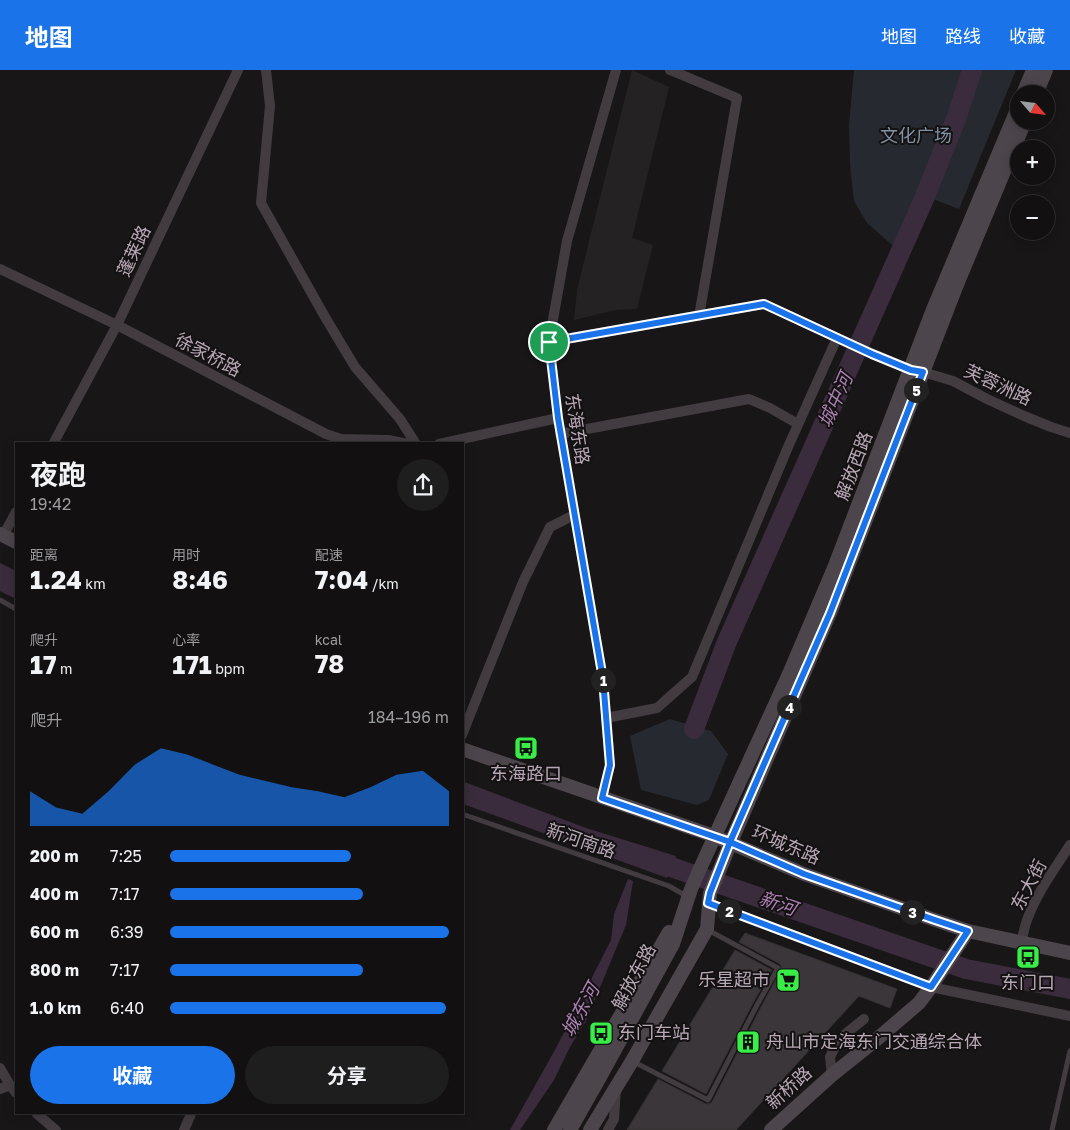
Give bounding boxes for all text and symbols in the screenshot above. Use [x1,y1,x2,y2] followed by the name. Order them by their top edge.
[25,22,73,51] text: 地图
[881,25,917,47] text: 地图
[945,25,981,47] text: 路线
[1009,25,1045,47] text: 收藏
[1010,85,1055,130] north arrow
[1010,85,1055,240] map controls
[880,124,952,146] park label: 文化广场
[1010,140,1055,185] button: +
[1010,195,1055,240] button: −
[112,221,154,280] street label: 蓬莱路
[528,321,570,363] pin
[172,328,245,381] street label: 徐家桥路
[535,328,563,356] icon: arrive
[961,359,1036,409] street label: 芙蓉洲路
[812,365,858,431] water label: 城中河
[904,378,928,402] pin: 5
[912,382,921,399] text: 5
[561,392,594,466] street label: 东海东路
[830,428,876,503] street label: 解放西路
[30,458,86,491] text: 夜跑
[397,459,449,511] button: share
[30,494,71,514] text: 19:42
[30,546,58,563] text: 距离
[172,546,200,563] text: 用时
[315,546,343,563] text: 配速
[30,564,82,595] text: 1.24
[172,564,228,595] text: 8:46
[315,564,368,595] text: 7:04
[82,575,106,592] text: km
[368,575,399,592] text: /km
[30,631,58,648] text: 爬升
[172,631,200,648] text: 心率
[315,631,342,648] text: kcal
[315,648,344,679] text: 78
[30,649,57,680] text: 17
[172,649,212,680] text: 171
[57,660,72,677] text: m
[212,660,245,677] text: bpm
[590,668,616,692] pin: 1
[600,672,607,689] text: 1
[776,694,802,720] pin: 4
[785,699,794,716] text: 4
[368,707,449,727] text: 184–196 m
[30,710,62,730] text: 爬升
[513,735,539,761] bus stop icon: 东海路口
[490,762,562,784] place label: 东海路口
[544,818,619,862] street label: 新河南路
[749,820,824,868] street label: 环城东路
[30,846,79,866] text: 200 m
[110,846,142,866] text: 7:25
[1006,856,1051,914] street label: 东大街
[30,884,79,904] text: 400 m
[110,884,140,904] text: 7:17
[756,885,804,921] water label: 新河
[716,898,742,924] pin: 2
[900,900,924,924] pin: 3
[725,903,734,920] text: 2
[908,904,917,921] text: 3
[30,922,79,942] text: 600 m
[110,922,144,942] text: 6:39
[607,940,660,1013] street label: 解放东路
[1015,944,1041,970] bus stop icon: 东门口
[30,960,79,980] text: 800 m
[110,960,140,980] text: 7:17
[775,967,801,993] supermarket icon: 乐星超市
[698,968,770,990] place label: 乐星超市
[1001,971,1055,993] place label: 东门口
[556,976,605,1040] water label: 城东河
[30,998,81,1018] text: 1.0 km
[110,998,144,1018] text: 6:40
[588,1020,614,1046] bus stop icon: 东门车站
[618,1021,690,1043] place label: 东门车站
[735,1029,761,1055] building icon: 舟山市定海东门交通综合体
[766,1030,982,1052] place label: 舟山市定海东门交通综合体
[30,1046,235,1104] button: 收藏
[245,1046,449,1104] button: 分享
[761,1061,816,1113] street label: 新桥路

